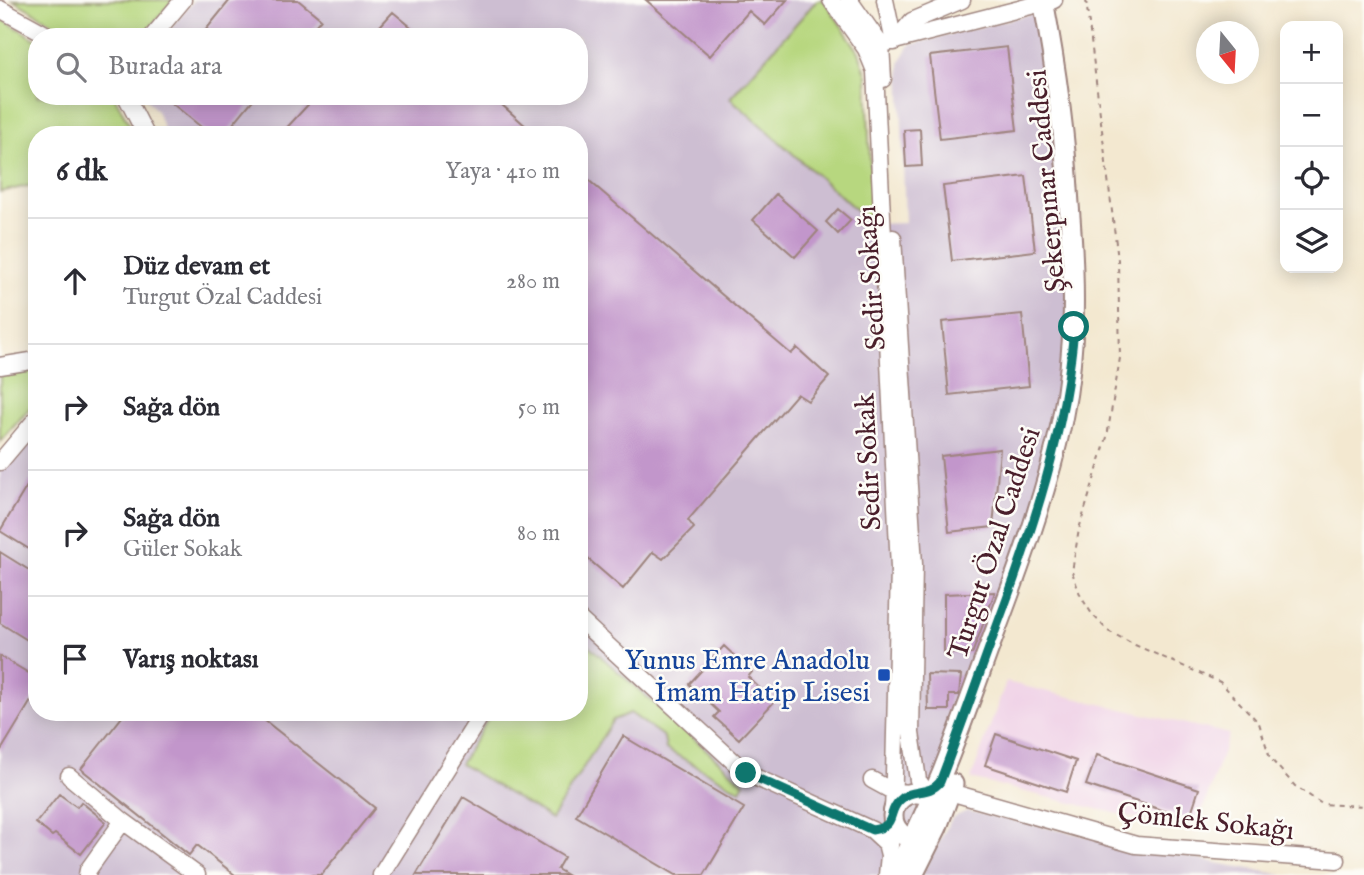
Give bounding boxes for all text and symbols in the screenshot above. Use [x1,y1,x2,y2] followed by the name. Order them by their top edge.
[1196,21,1259,84] north arrow
[1280,21,1343,273] map controls
[1280,21,1343,84] button: +
[28,28,588,105] search box
[52,48,90,86] icon: search
[108,50,222,83] text: Burada ara
[1020,68,1075,294] street label: Şekerpınar Caddesi
[1280,84,1343,147] button: −
[1280,147,1343,210] button: locate
[56,153,107,191] text: 6 dk
[445,157,560,186] text: Yaya · 410 m
[850,204,895,351] street label: Sedir Sokağı
[1280,210,1343,273] button: layers
[123,250,270,283] text: Düz devam et
[56,262,94,300] icon: ahead
[506,267,560,296] text: 280 m
[123,283,322,312] text: Turgut Özal Caddesi
[1058,311,1089,342] route start
[56,388,94,426] icon: right
[123,391,220,424] text: Sağa dön
[848,391,891,531] street label: Sedir Sokak
[518,393,560,422] text: 50 m
[941,423,1049,664] street label: Turgut Özal Caddesi
[123,502,220,535] text: Sağa dön
[56,514,94,552] icon: right
[517,519,560,548] text: 80 m
[123,535,242,564] text: Güler Sokak
[56,640,94,678] icon: arrive
[123,643,259,676] text: Varış noktası
[624,644,870,711] place label: Yunus Emre Anadolu İmam Hatip Lisesi
[876,667,892,683] marker: Yunus Emre Anadolu İmam Hatip Lisesi
[730,757,761,788] route end
[1116,796,1296,849] street label: Çömlek Sokağı

